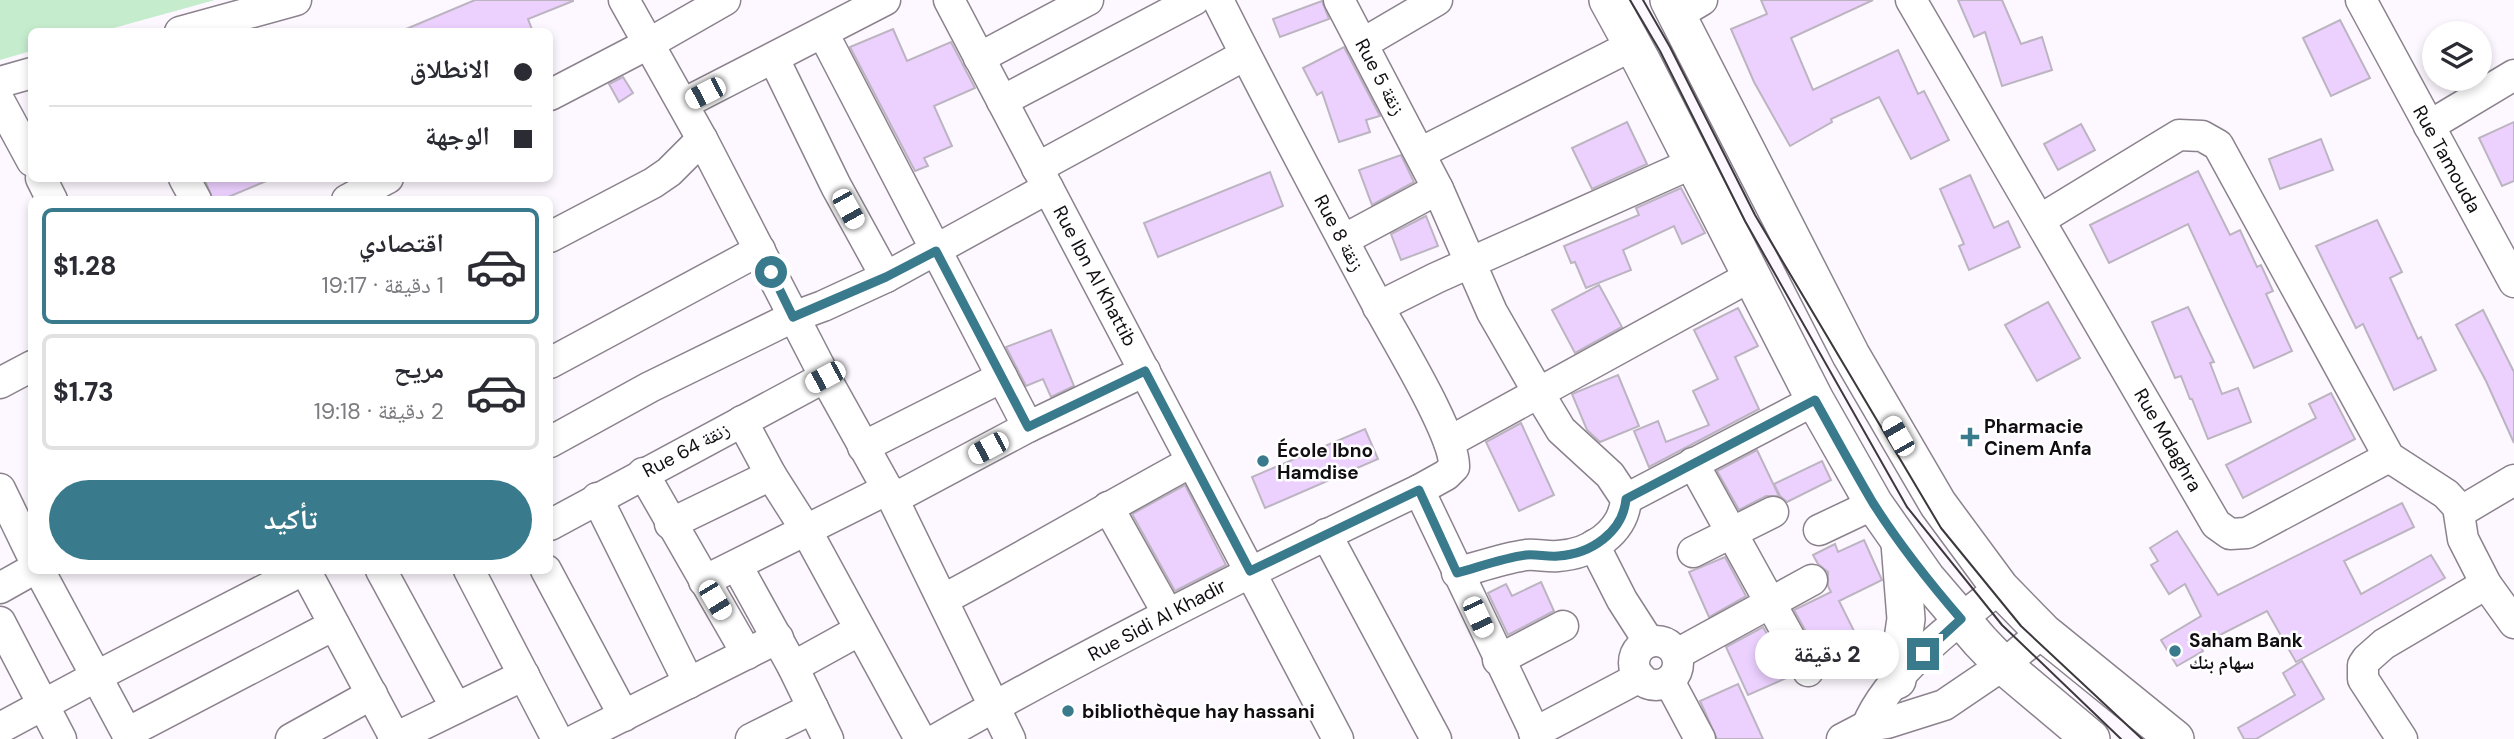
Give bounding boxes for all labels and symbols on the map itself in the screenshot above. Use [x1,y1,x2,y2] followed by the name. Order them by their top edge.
[1349,34,1411,120] street label: Rue 5 زنقة
[682,74,729,112] car
[2407,101,2487,217] street label: Rue Tamouda
[829,186,868,232] car
[1308,190,1370,276] street label: Rue 8 زنقة
[1047,201,1143,351] street label: Rue Ibn Al Khattib
[755,256,787,288] route start
[802,358,849,396] car
[2128,384,2208,496] street label: Rue Mdaghra
[1879,413,1918,459] car
[1984,414,2092,461] place label: Pharmacie Cinem Anfa
[638,417,734,483] street label: Rue 64 زنقة
[965,429,1012,467] car
[1962,429,1978,445] marker: Pharmacie Cinem Anfa
[1277,438,1373,485] place label: École Ibno Hamdise
[1255,453,1271,469] marker: École Ibno Hamdise
[1084,573,1230,667] street label: Rue Sidi Al Khadir
[696,577,735,623] car
[1460,594,1497,640] car
[2189,628,2303,676] place label: Saham Bank سهام بنك
[1755,630,1898,678] callout: 2 دقيقة
[1907,638,1939,670] route end
[2167,643,2183,659] marker: Saham Bank سهام بنك
[1082,699,1315,724] place label: bibliothèque hay hassani
[1060,703,1076,719] marker: bibliothèque hay hassani

